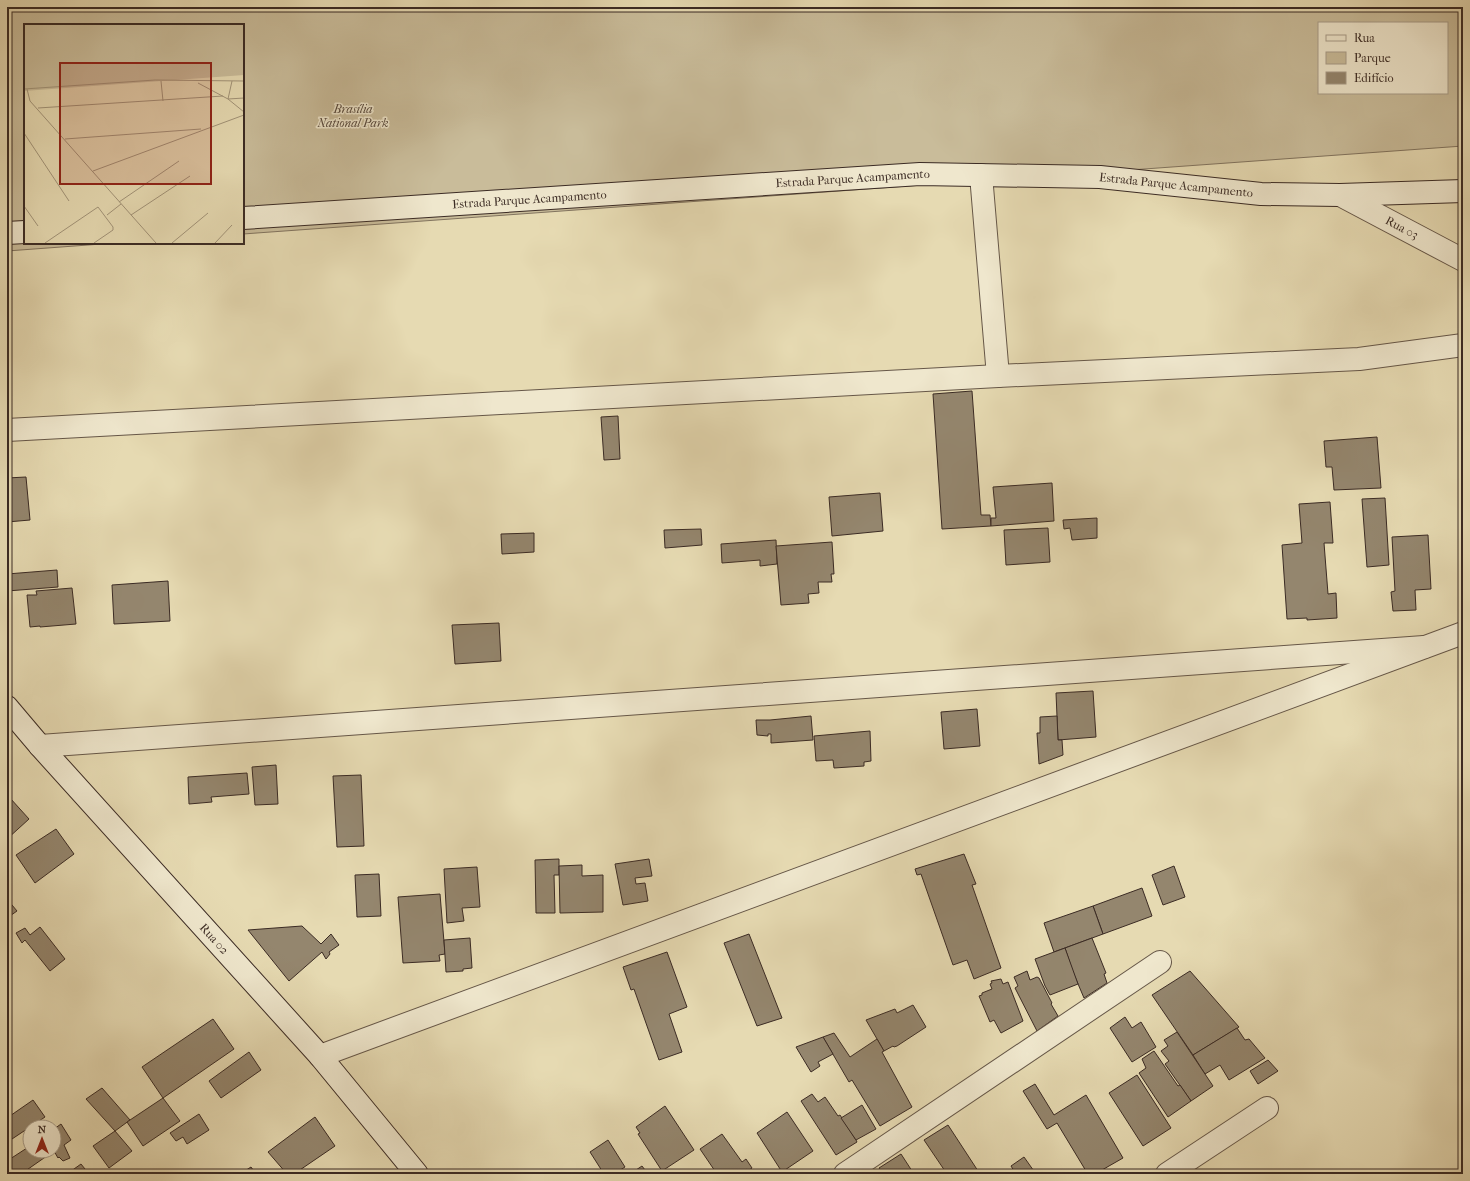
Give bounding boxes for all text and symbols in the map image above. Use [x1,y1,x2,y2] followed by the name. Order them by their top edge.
[1318,22,1448,94] legend
[24,24,244,244] inset map
[1354,31,1375,45] text: Rua
[1354,51,1391,65] text: Parque
[1354,71,1394,85] text: Edifício
[316,102,389,130] park label: Brasília National Park
[775,167,930,190] street label: Estrada Parque Acampamento
[1099,170,1254,200] street label: Estrada Parque Acampamento
[452,187,607,211] street label: Estrada Parque Acampamento
[1383,213,1421,242] street label: Rua 03
[197,921,232,957] street label: Rua 02
[22,1119,62,1159] north arrow
[38,1123,47,1136] text: N

